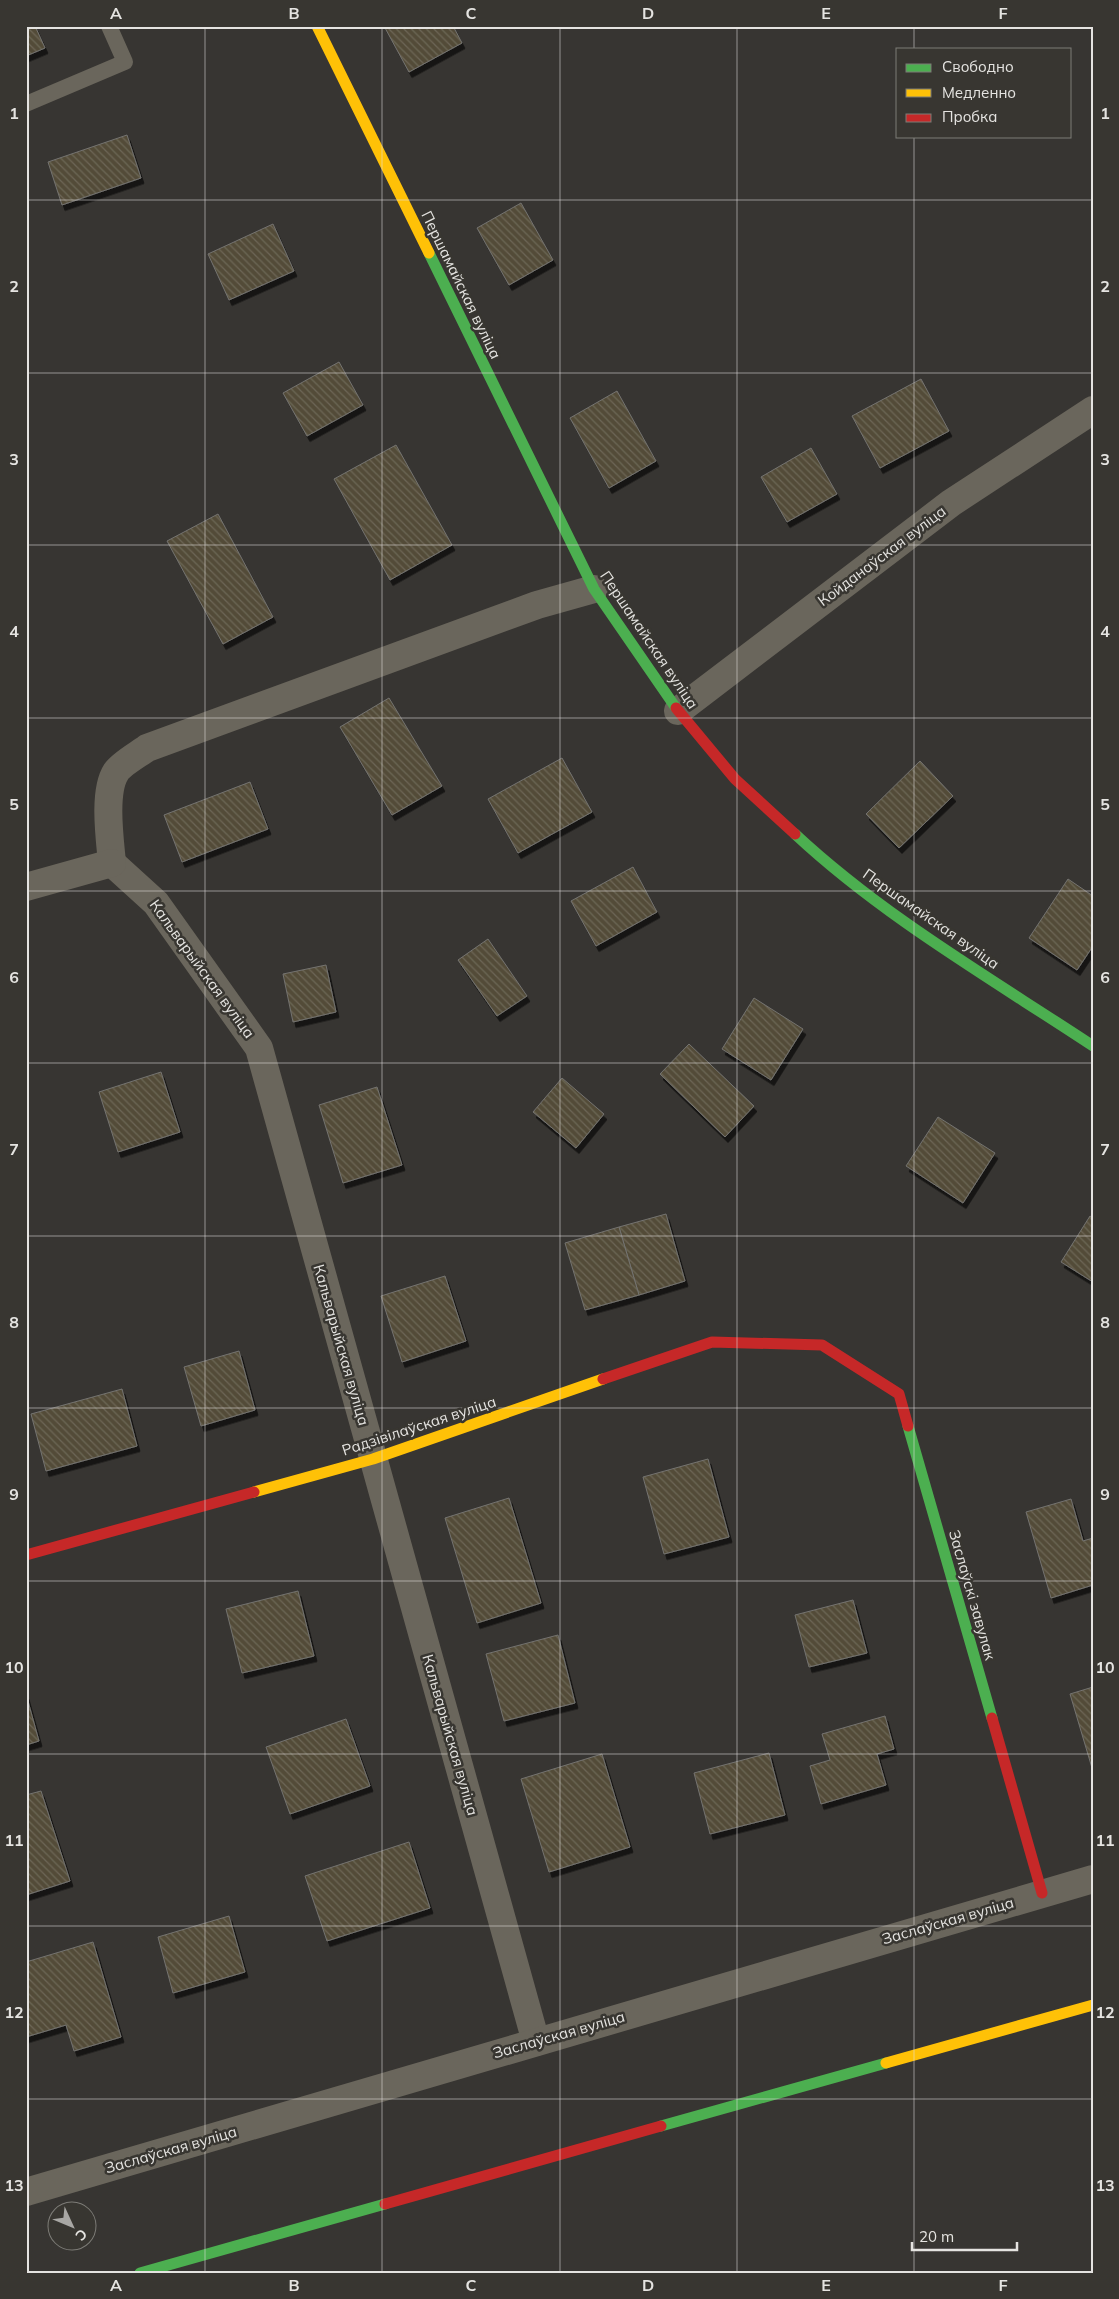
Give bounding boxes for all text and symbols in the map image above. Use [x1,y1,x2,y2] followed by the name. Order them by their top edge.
[110,3,122,23] text: A
[288,3,300,23] text: B
[466,3,477,23] text: C
[642,3,654,23] text: D
[821,3,831,23] text: E
[998,3,1008,23] text: F
[896,48,1072,138] legend
[942,57,1014,76] text: Свободно
[942,83,1016,102] text: Медленно
[9,103,19,123] text: 1
[1100,103,1110,123] text: 1
[942,107,997,126] text: Пробка
[417,208,506,362] street label: Першамайская вуліца
[9,276,19,296] text: 2
[1100,276,1110,296] text: 2
[9,449,19,469] text: 3
[1100,449,1110,469] text: 3
[814,501,950,610] street label: Койданаўская вуліца
[596,567,703,712] street label: Першамайская вуліца
[9,621,19,641] text: 4
[1100,621,1110,641] text: 4
[9,794,19,814] text: 5
[1100,794,1110,814] text: 5
[859,864,1003,973] street label: Першамайская вуліца
[146,896,259,1042] street label: Кальварыйская вуліца
[9,967,19,987] text: 6
[1100,967,1110,987] text: 6
[9,1139,19,1159] text: 7
[1100,1139,1110,1159] text: 7
[309,1262,374,1428] street label: Кальварыйская вуліца
[9,1312,19,1332] text: 8
[1100,1312,1110,1332] text: 8
[339,1392,498,1459] street label: Радзівілаўская вуліца
[9,1484,19,1504] text: 9
[1100,1484,1110,1504] text: 9
[945,1528,1000,1663] street label: Заслаўскі завулак
[418,1652,483,1818] street label: Кальварыйская вуліца
[4,1657,24,1677] text: 10
[1095,1657,1115,1677] text: 10
[4,1830,24,1850] text: 11
[1095,1830,1115,1850] text: 11
[880,1893,1016,1948] street label: Заслаўская вуліца
[4,2002,24,2022] text: 12
[1095,2002,1115,2022] text: 12
[491,2007,627,2062] street label: Заслаўская вуліца
[103,2122,239,2177] street label: Заслаўская вуліца
[4,2175,24,2195] text: 13
[1095,2175,1115,2195] text: 13
[48,2202,98,2252] north arrow
[912,2219,1016,2251] scale bar
[72,2225,91,2245] text: С
[919,2227,954,2246] text: 20 m
[110,2275,122,2295] text: A
[288,2275,300,2295] text: B
[466,2275,477,2295] text: C
[642,2275,654,2295] text: D
[821,2275,831,2295] text: E
[998,2275,1008,2295] text: F

